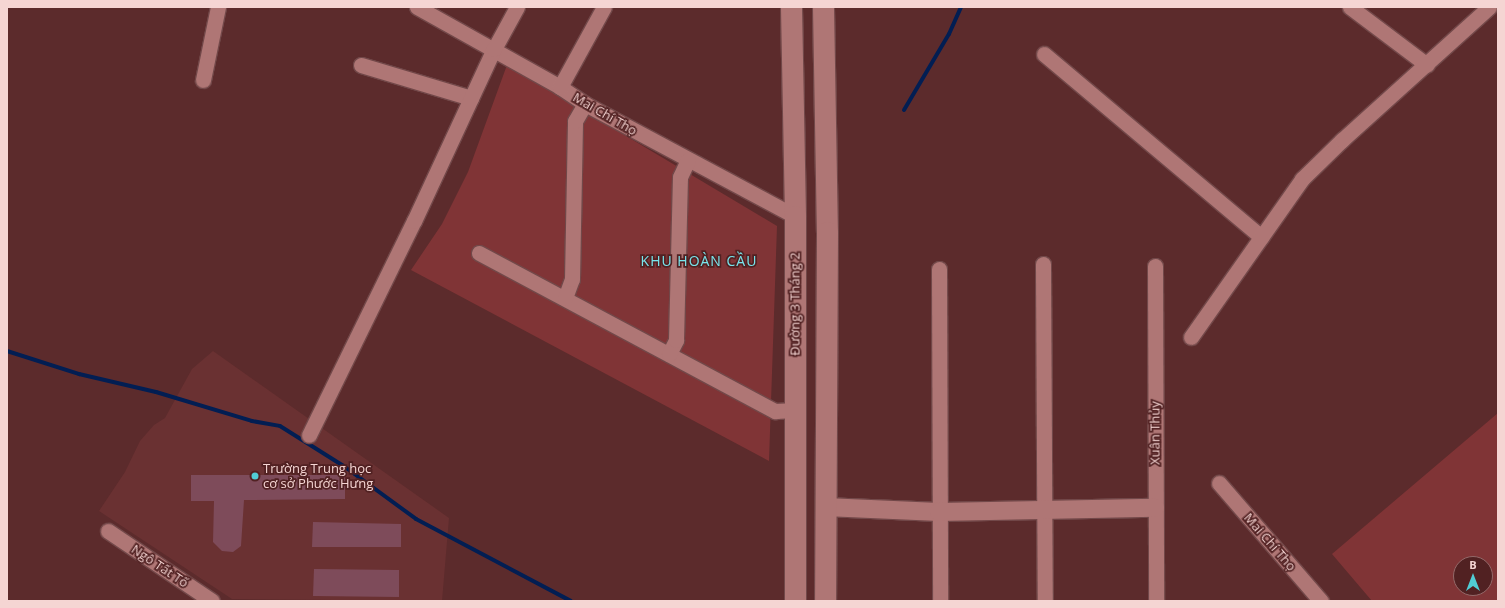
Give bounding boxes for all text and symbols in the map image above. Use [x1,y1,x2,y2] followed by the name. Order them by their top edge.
[570,89,640,139] street label: Mai Chí Thọ
[787,252,803,356] street label: Đường 3 Tháng 2
[641,253,757,269] district label: KHU HOÀN CẦU
[1147,401,1163,465] street label: Xuân Thủy
[263,461,373,492] place label: Trường Trung học cơ sở Phước Hưng
[250,471,260,481] marker: Trường Trung học cơ sở Phước Hưng
[1241,510,1299,574] street label: Mai Chí Thọ
[129,541,191,591] street label: Ngô Tất Tố
[1453,556,1493,596] north arrow
[1469,557,1477,572] text: B

